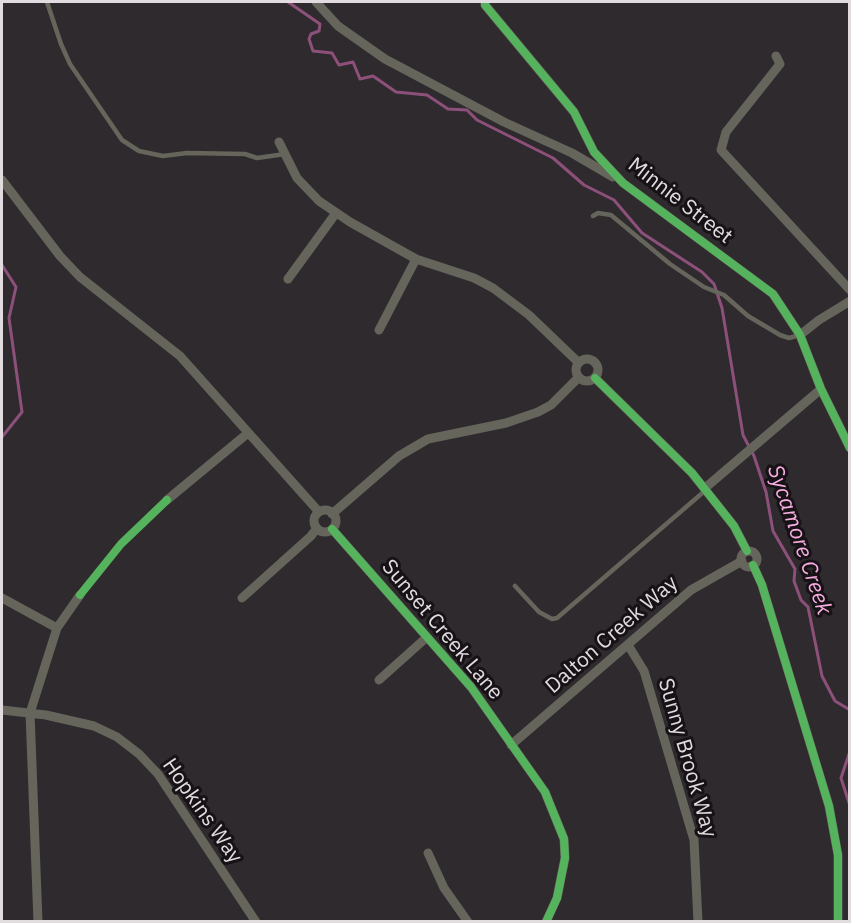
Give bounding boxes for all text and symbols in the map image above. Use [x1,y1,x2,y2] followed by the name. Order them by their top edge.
[623,152,737,250] street label: Minnie Street
[761,462,837,618] water label: Sycamore Creek
[376,555,508,705] street label: Sunset Creek Lane
[541,571,683,699] street label: Dalton Creek Way
[652,676,722,840] street label: Sunny Brook Way
[157,754,247,868] street label: Hopkins Way

